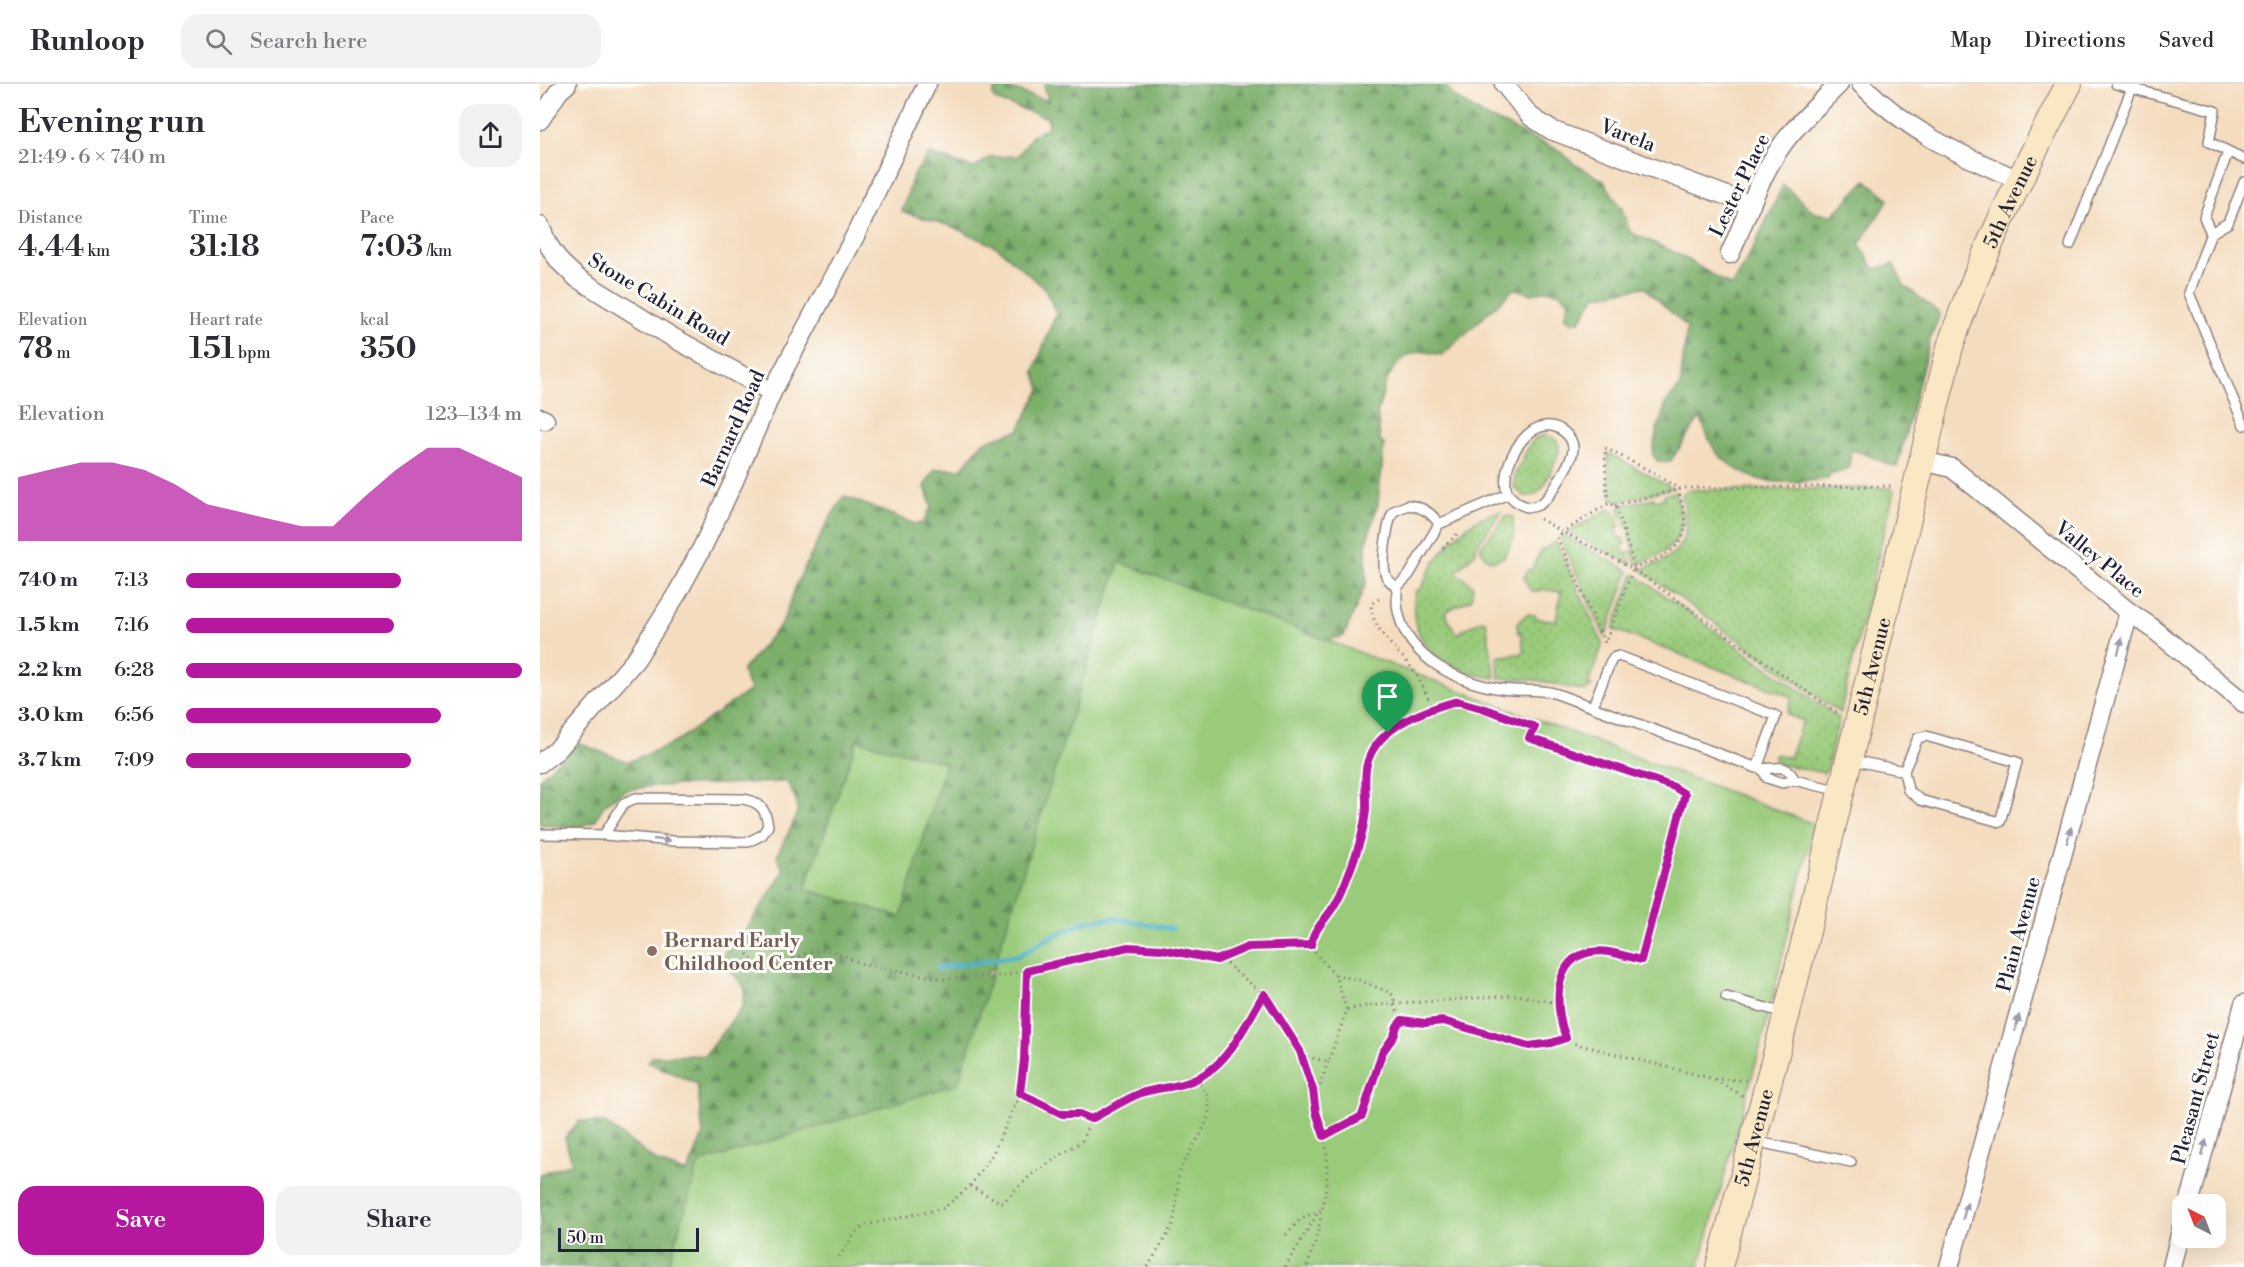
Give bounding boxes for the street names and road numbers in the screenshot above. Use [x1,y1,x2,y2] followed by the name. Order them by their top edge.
[1595,114,1660,159] street label: Varela
[1705,130,1776,241] street label: Lester Place
[1979,151,2044,253] street label: 5th Avenue
[583,248,734,353] street label: Stone Cabin Road
[697,366,772,492] street label: Barnard Road
[2048,516,2149,604] street label: Valley Place
[1849,615,1897,718] street label: 5th Avenue
[1992,874,2047,995] street label: Plain Avenue
[2167,1029,2226,1167] street label: Pleasant Street
[1730,1086,1780,1190] street label: 5th Avenue

